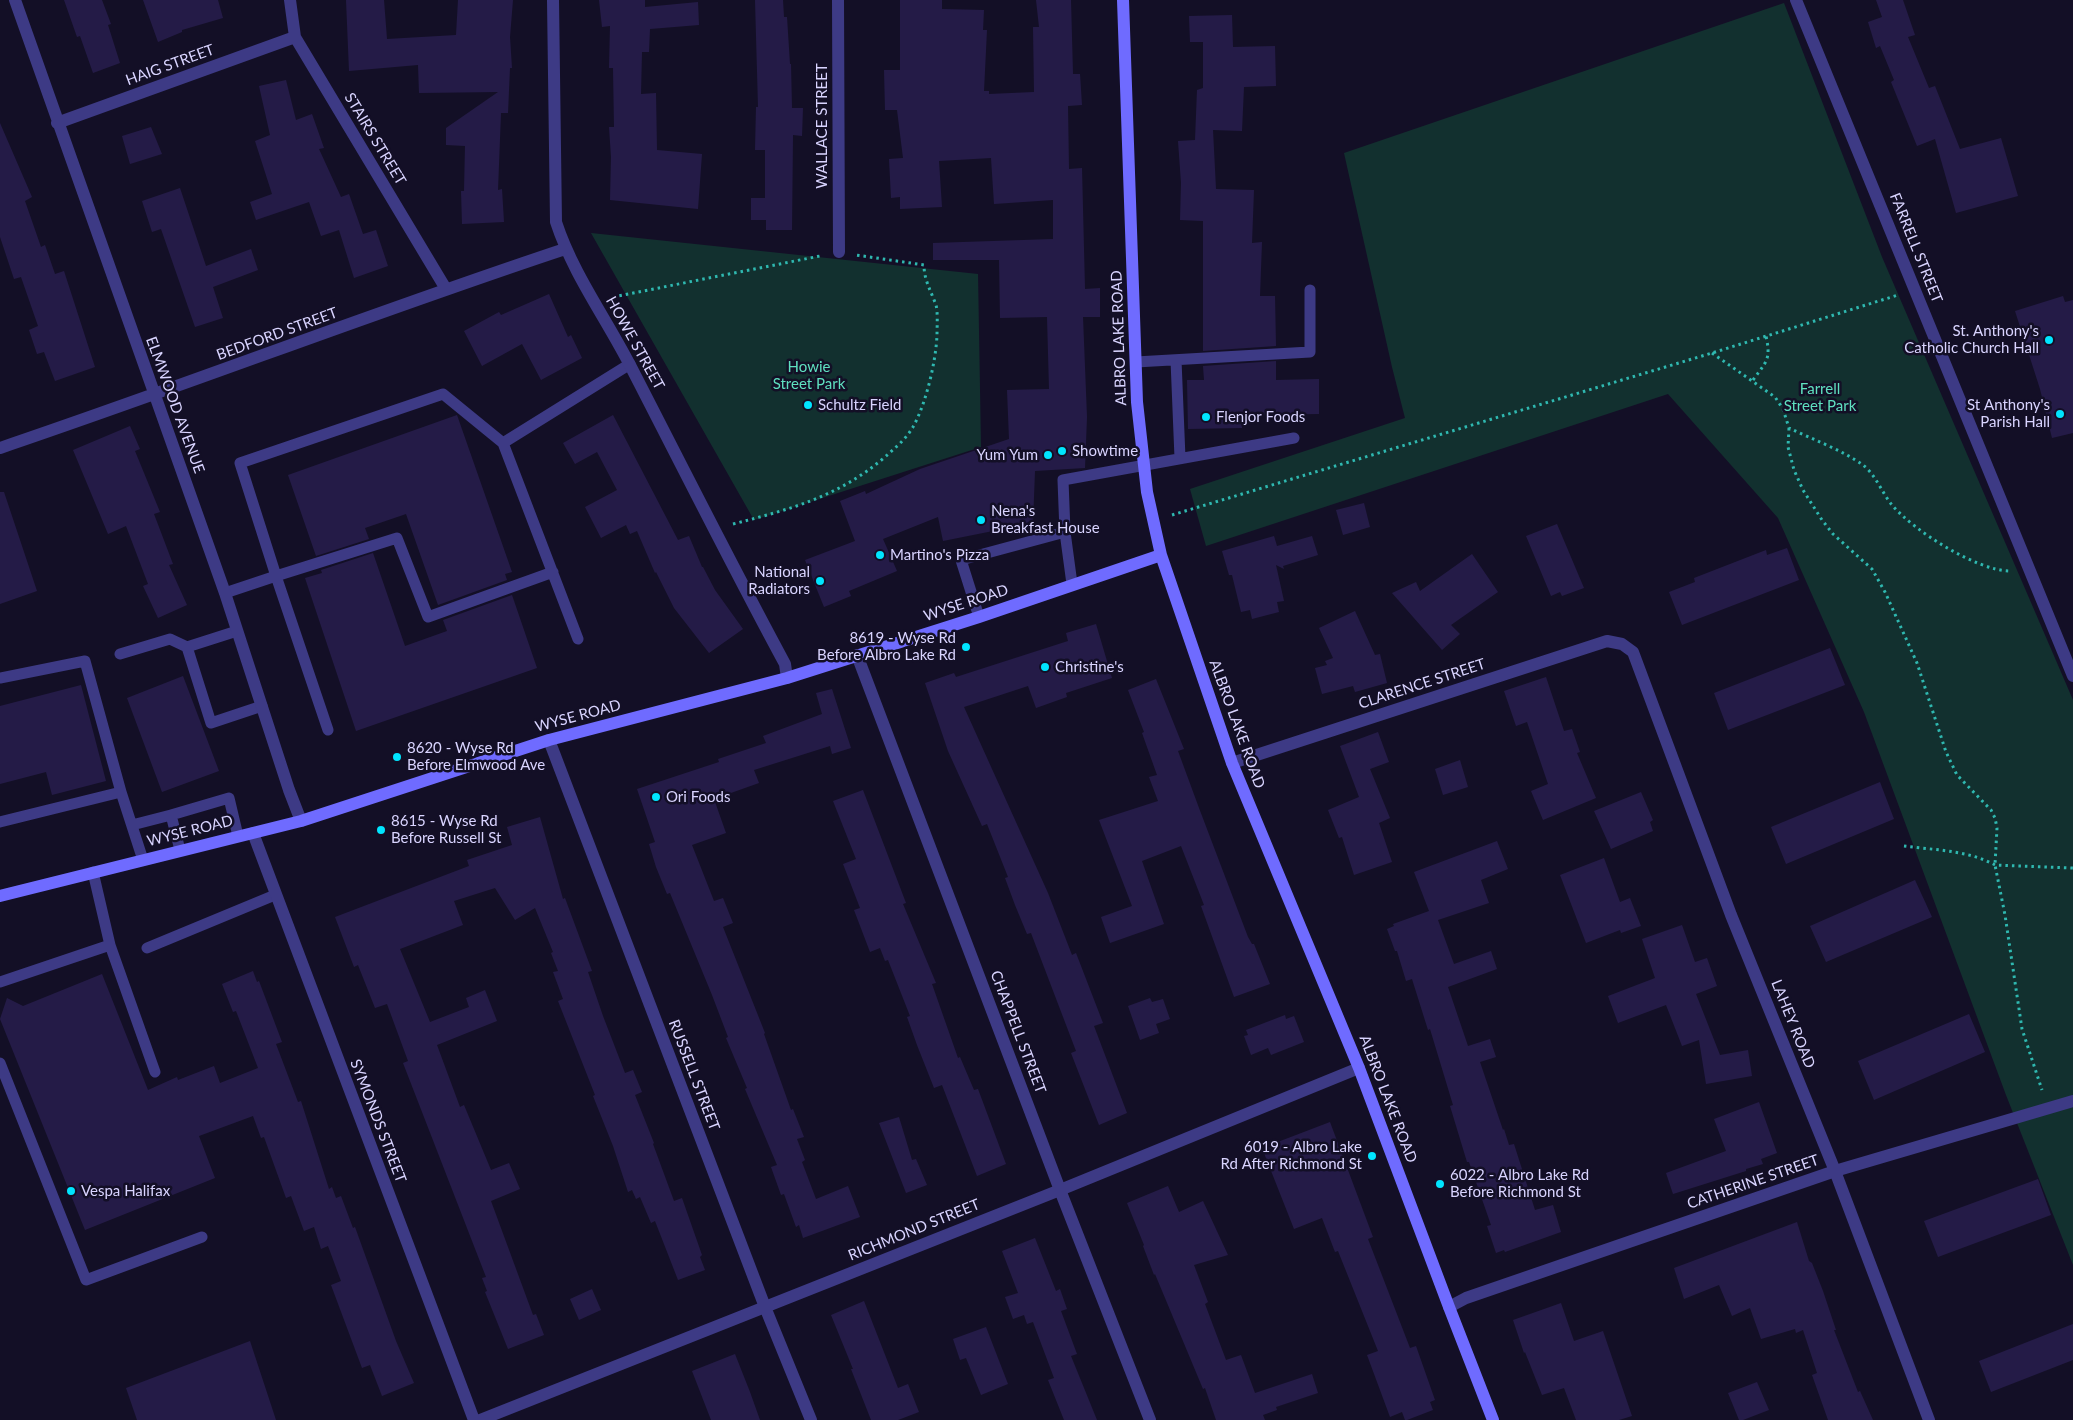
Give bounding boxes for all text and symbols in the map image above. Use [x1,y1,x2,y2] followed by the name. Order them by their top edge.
[123,41,217,89] street label: HAIG STREET
[813,63,831,189] street label: WALLACE STREET
[340,90,410,188] street label: STAIRS STREET
[1886,190,1946,306] street label: FARRELL STREET
[1108,270,1130,406] street label: ALBRO LAKE ROAD
[602,293,668,393] street label: HOWE STREET
[214,304,340,364] street label: BEDFORD STREET
[1904,322,2039,357] place label: St. Anthony's Catholic Church Hall
[142,334,208,476] street label: ELMWOOD AVENUE
[2043,334,2055,346] marker: St. Anthony's Catholic Church Hall
[773,358,845,393] park label: Howie Street Park
[1784,380,1856,415] park label: Farrell Street Park
[818,396,901,414] place label: Schultz Field
[1967,396,2050,431] place label: St Anthony's Parish Hall
[802,399,814,411] marker: Schultz Field
[1216,408,1305,426] place label: Flenjor Foods
[2054,408,2066,420] marker: St Anthony's Parish Hall
[1200,411,1212,423] marker: Flenjor Foods
[1072,442,1138,460] place label: Showtime
[1056,445,1068,457] marker: Showtime
[977,446,1038,464] place label: Yum Yum
[1042,449,1054,461] marker: Yum Yum
[991,502,1100,537] place label: Nena's Breakfast House
[975,514,987,526] marker: Nena's Breakfast House
[890,546,989,564] place label: Martino's Pizza
[874,549,886,561] marker: Martino's Pizza
[748,563,810,598] place label: National Radiators
[814,575,826,587] marker: National Radiators
[921,581,1011,625] street label: WYSE ROAD
[817,629,956,664] place label: 8619 - Wyse Rd Before Albro Lake Rd
[960,641,972,653] marker: 8619 - Wyse Rd Before Albro Lake Rd
[1356,655,1488,713] street label: CLARENCE STREET
[1205,657,1269,791] street label: ALBRO LAKE ROAD
[1055,658,1124,676] place label: Christine's
[1039,661,1051,673] marker: Christine's
[533,696,623,736] street label: WYSE ROAD
[407,739,545,774] place label: 8620 - Wyse Rd Before Elmwood Ave
[391,751,403,763] marker: 8620 - Wyse Rd Before Elmwood Ave
[666,788,730,806] place label: Ori Foods
[650,791,662,803] marker: Ori Foods
[145,812,235,850] street label: WYSE ROAD
[391,812,501,847] place label: 8615 - Wyse Rd Before Russell St
[375,824,387,836] marker: 8615 - Wyse Rd Before Russell St
[986,968,1050,1096] street label: CHAPPELL STREET
[1767,977,1819,1071] street label: LAHEY ROAD
[665,1017,723,1133] street label: RUSSELL STREET
[1355,1032,1421,1166] street label: ALBRO LAKE ROAD
[346,1057,410,1185] street label: SYMONDS STREET
[1220,1138,1362,1173] place label: 6019 - Albro Lake Rd After Richmond St
[1366,1150,1378,1162] marker: 6019 - Albro Lake Rd After Richmond St
[1685,1151,1821,1213] street label: CATHERINE STREET
[1450,1166,1589,1201] place label: 6022 - Albro Lake Rd Before Richmond St
[1434,1178,1446,1190] marker: 6022 - Albro Lake Rd Before Richmond St
[81,1182,170,1200] place label: Vespa Halifax
[65,1185,77,1197] marker: Vespa Halifax
[846,1195,982,1265] street label: RICHMOND STREET

